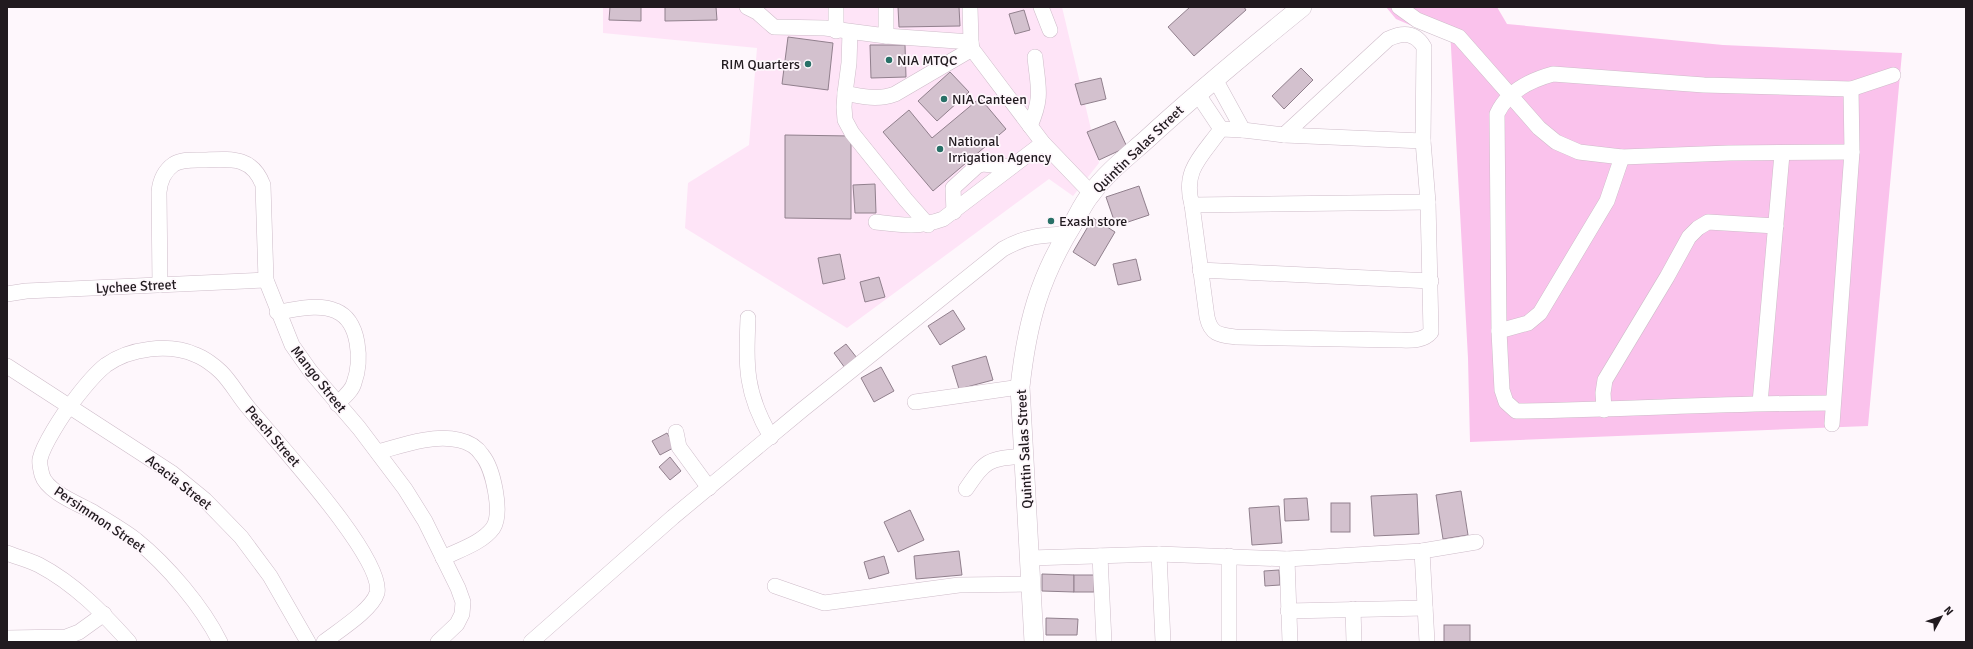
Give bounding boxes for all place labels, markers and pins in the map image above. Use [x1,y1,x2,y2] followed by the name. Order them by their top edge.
[897,52,957,69] place label: NIA MTQC
[884,55,894,65] marker: NIA MTQC
[721,56,800,73] place label: RIM Quarters
[803,59,813,69] marker: RIM Quarters
[952,91,1027,108] place label: NIA Canteen
[939,94,949,104] marker: NIA Canteen
[948,133,1052,166] place label: National Irrigation Agency
[935,144,945,154] marker: National Irrigation Agency
[1059,213,1127,230] place label: Exash store
[1046,216,1056,226] marker: Exash store

